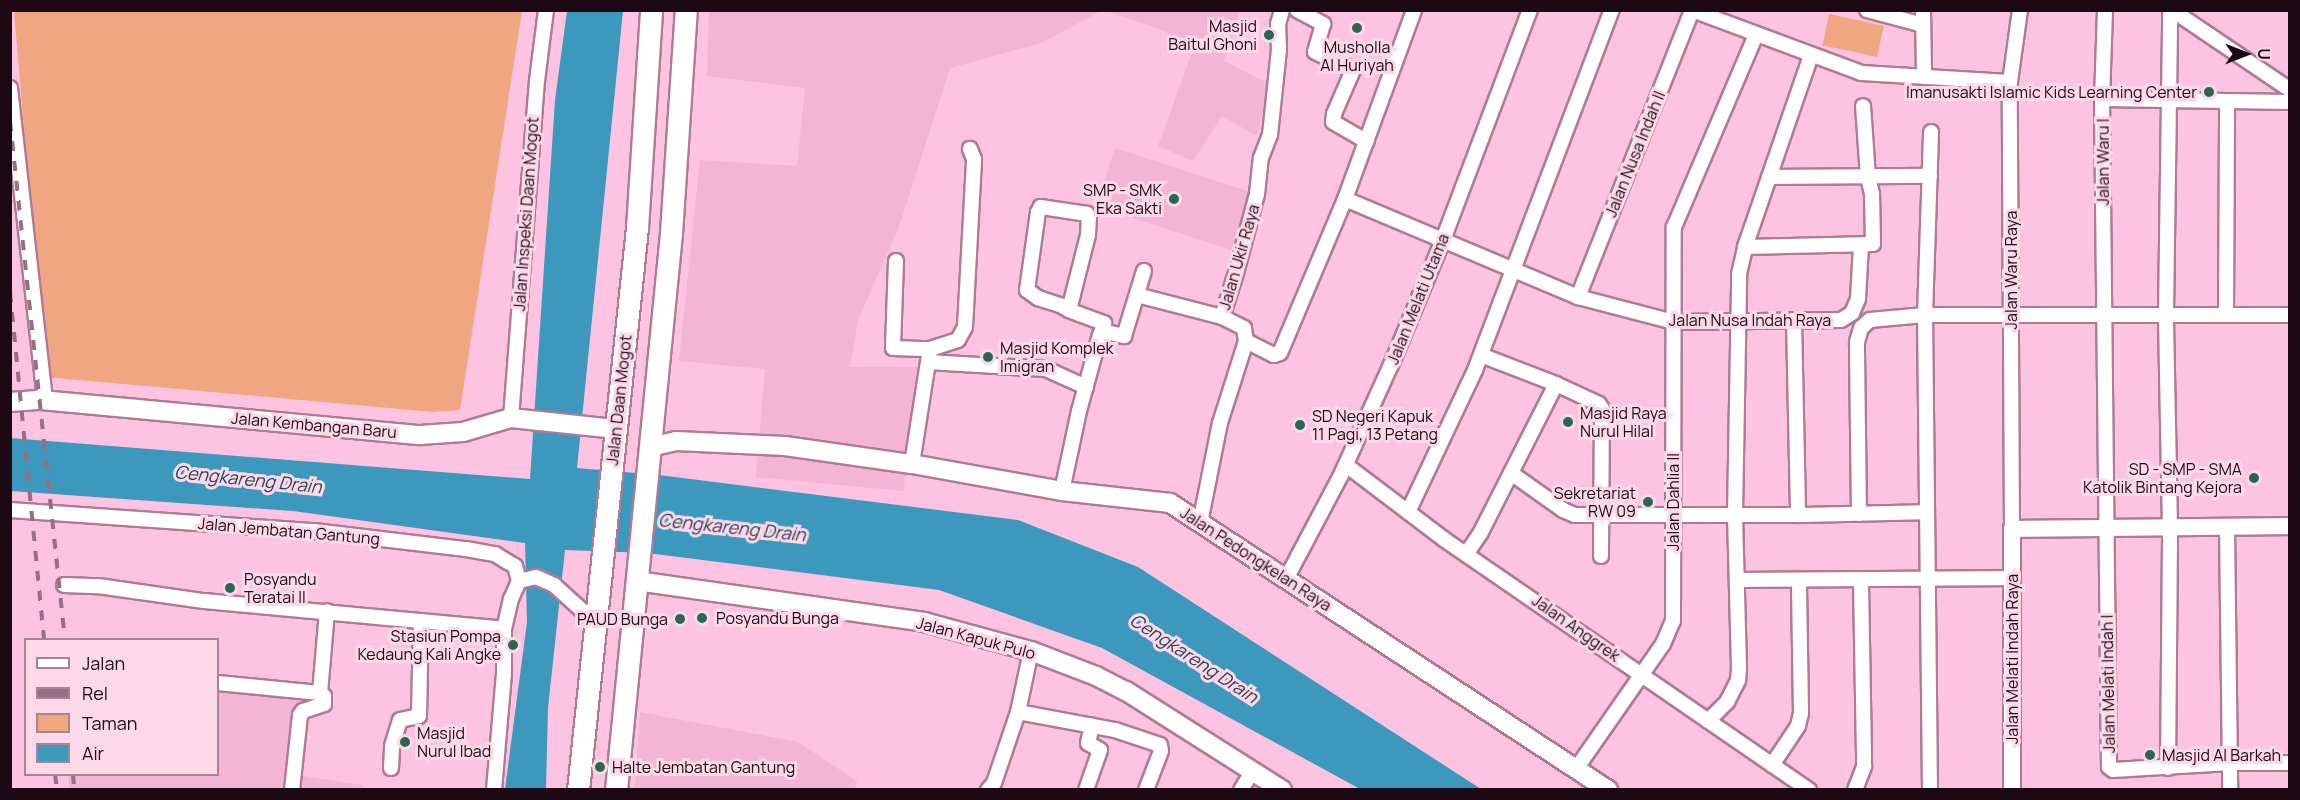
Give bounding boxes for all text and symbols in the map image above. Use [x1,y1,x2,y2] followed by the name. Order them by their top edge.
[1168,16,1257,54] place label: Masjid Baitul Ghoni
[1350,21,1364,35] marker: Musholla Al Huriyah
[2216,24,2276,84] north arrow
[1262,28,1276,42] marker: Masjid Baitul Ghoni
[1320,37,1394,75] place label: Musholla Al Huriyah
[2253,48,2275,60] text: U
[1906,82,2197,102] place label: Imanusakti Islamic Kids Learning Center
[2202,85,2216,99] marker: Imanusakti Islamic Kids Learning Center
[1601,88,1669,220] street label: Jalan Nusa Indah II
[510,116,542,312] street label: Jalan Inspeksi Daan Mogot
[2093,119,2113,205] street label: Jalan Waru I
[1083,180,1162,218] place label: SMP - SMK Eka Sakti
[1167,192,1181,206] marker: SMP - SMK Eka Sakti
[1215,202,1263,312] street label: Jalan Ukir Raya
[2001,211,2021,329] street label: Jalan Waru Raya
[1383,231,1453,367] street label: Jalan Melati Utama
[1669,310,1831,330] street label: Jalan Nusa Indah Raya
[603,334,635,466] street label: Jalan Daan Mogot
[1000,338,1114,376] place label: Masjid Komplek Imigran
[981,350,995,364] marker: Masjid Komplek Imigran
[1580,403,1667,441] place label: Masjid Raya Nurul Hilal
[1312,406,1438,444] place label: SD Negeri Kapuk 11 Pagi, 13 Petang
[230,408,398,442] street label: Jalan Kembangan Baru
[1561,415,1575,429] marker: Masjid Raya Nurul Hilal
[1293,418,1307,432] marker: SD Negeri Kapuk 11 Pagi, 13 Petang
[1663,453,1683,551] street label: Jalan Dahlia II
[2083,459,2242,497] place label: SD - SMP - SMA Katolik Bintang Kejora
[173,461,323,497] water label: Cengkareng Drain
[2247,471,2261,485] marker: SD - SMP - SMA Katolik Bintang Kejora
[1554,483,1636,521] place label: Sekretariat RW 09
[1641,495,1655,509] marker: Sekretariat RW 09
[1177,503,1335,615] street label: Jalan Pedongkelan Raya
[657,509,807,545] water label: Cengkareng Drain
[197,513,381,549] street label: Jalan Jembatan Gantung
[244,569,317,607] place label: Posyandu Teratai II
[2002,574,2022,744] street label: Jalan Melati Indah Raya
[221,579,239,597] marker: Posyandu Teratai II
[1528,591,1624,665] street label: Jalan Anggrek
[716,608,839,628] place label: Posyandu Bunga
[577,609,668,629] place label: PAUD Bunga
[693,609,711,627] marker: Posyandu Bunga
[1126,609,1262,707] water label: Cengkareng Drain
[673,612,687,626] marker: PAUD Bunga
[914,613,1038,663] street label: Jalan Kapuk Pulo
[2097,615,2119,753] street label: Jalan Melati Indah I
[357,626,501,664] place label: Stasiun Pompa Kedaung Kali Angke
[24,638,219,776] legend
[506,638,520,652] marker: Stasiun Pompa Kedaung Kali Angke
[82,651,125,675] text: Jalan
[82,681,108,705] text: Rel
[82,711,137,735] text: Taman
[417,723,491,761] place label: Masjid Nurul Ibad
[398,735,412,749] marker: Masjid Nurul Ibad
[82,741,104,765] text: Air
[2162,745,2281,765] place label: Masjid Al Barkah
[2143,748,2157,762] marker: Masjid Al Barkah
[612,757,795,777] place label: Halte Jembatan Gantung
[593,760,607,774] marker: Halte Jembatan Gantung

